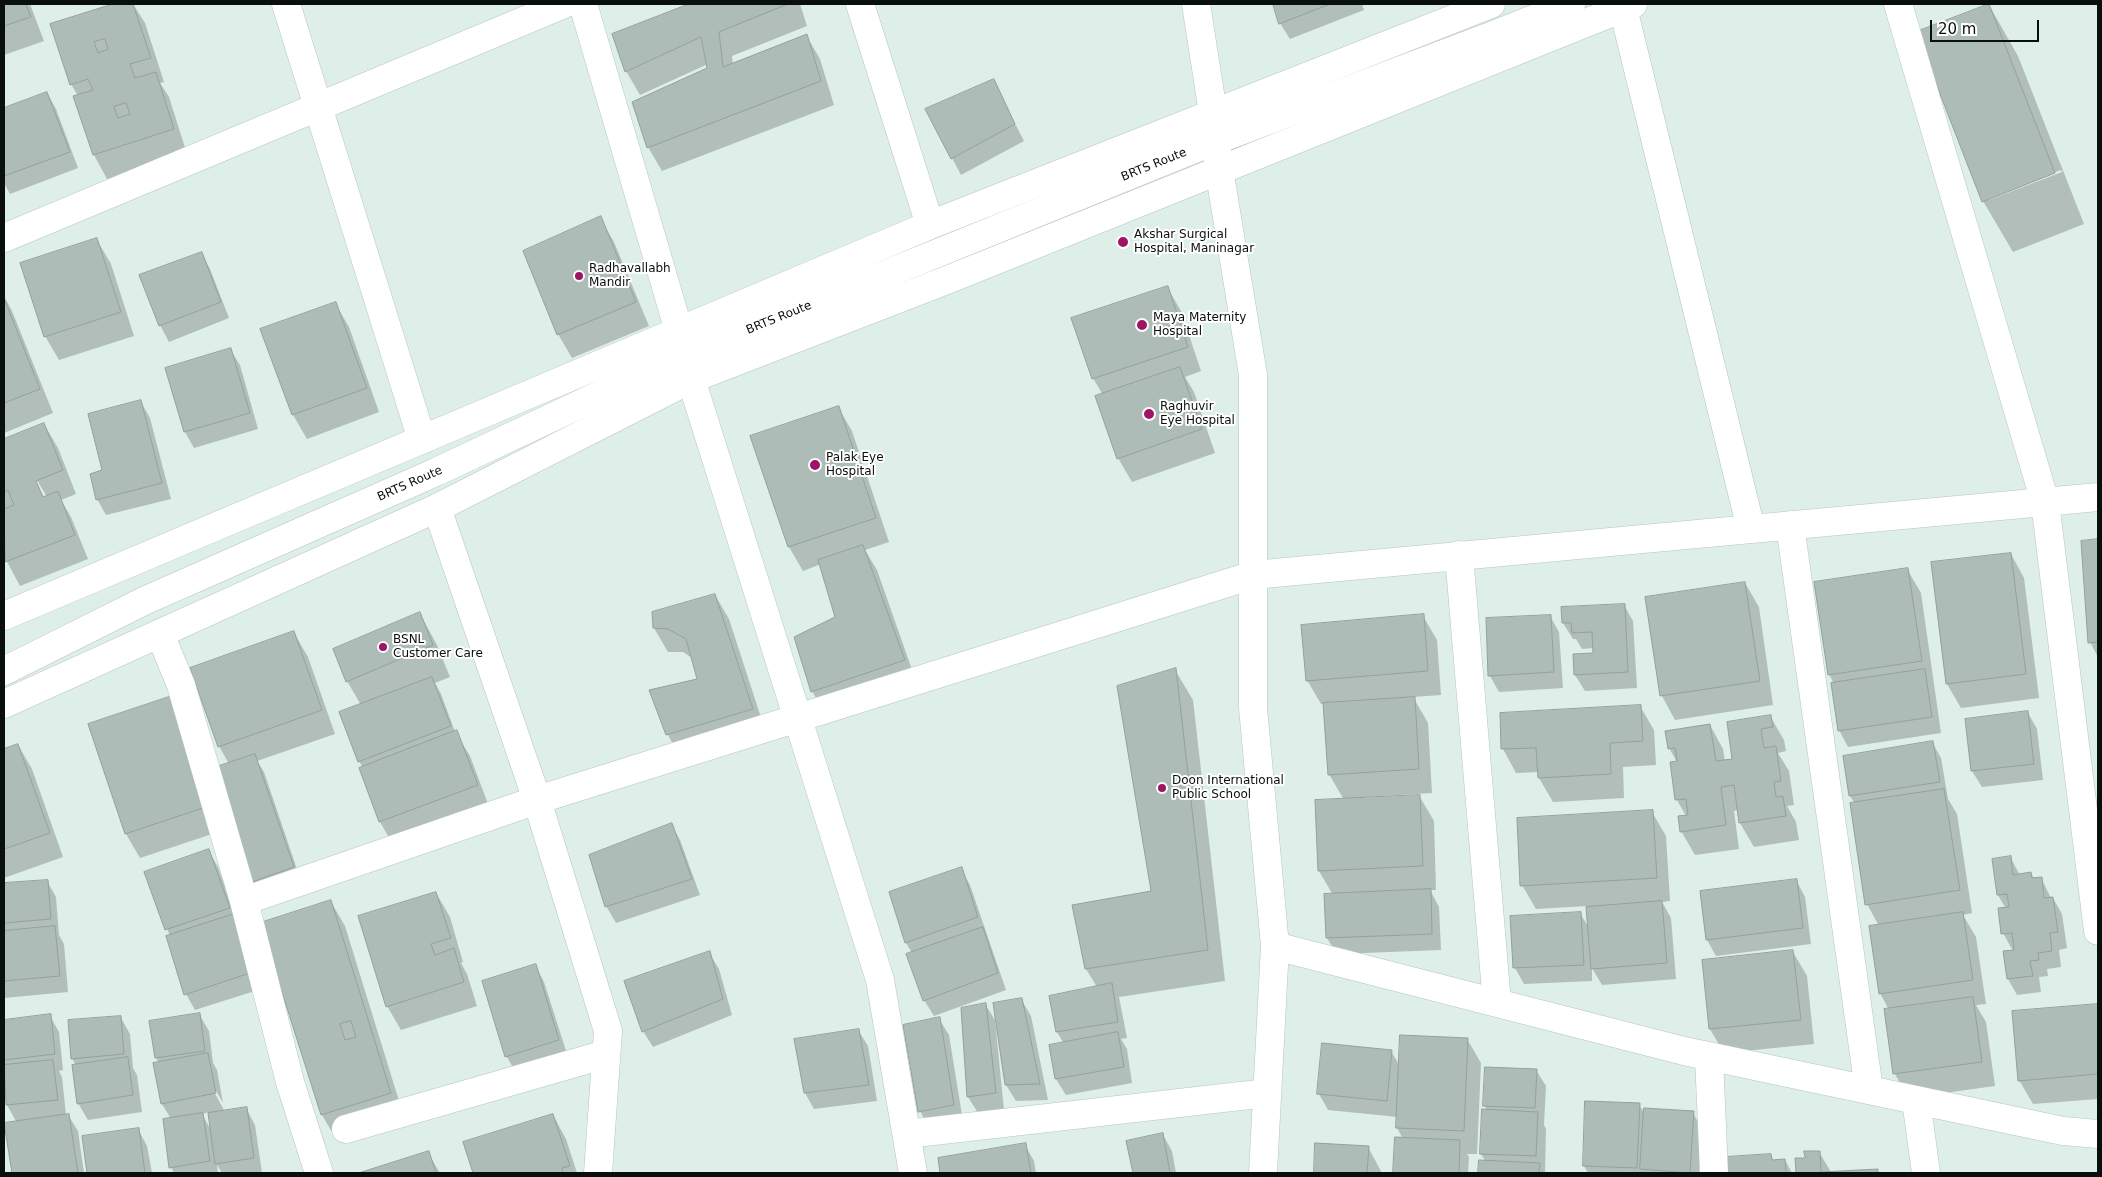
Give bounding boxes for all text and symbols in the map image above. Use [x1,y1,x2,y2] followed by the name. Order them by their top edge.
[1932,10,2041,42] scale bar
[1938,20,1976,38] text: 20 m
[1119,145,1189,185] street label: BRTS Route
[1134,228,1254,256] place label: Akshar Surgical Hospital, Maninagar
[1116,235,1130,249] marker: Akshar Surgical Hospital, Maninagar
[589,262,671,290] place label: Radhavallabh Mandir
[573,270,585,282] marker: Radhavallabh Mandir
[744,298,814,338] street label: BRTS Route
[1153,311,1246,339] place label: Maya Maternity Hospital
[1135,318,1149,332] marker: Maya Maternity Hospital
[1160,400,1235,428] place label: Raghuvir Eye Hospital
[1142,407,1156,421] marker: Raghuvir Eye Hospital
[826,451,884,479] place label: Palak Eye Hospital
[808,458,822,472] marker: Palak Eye Hospital
[375,463,445,505] street label: BRTS Route
[393,633,483,661] place label: BSNL Customer Care
[377,641,389,653] marker: BSNL Customer Care
[1172,774,1284,802] place label: Doon International Public School
[1156,782,1168,794] marker: Doon International Public School

